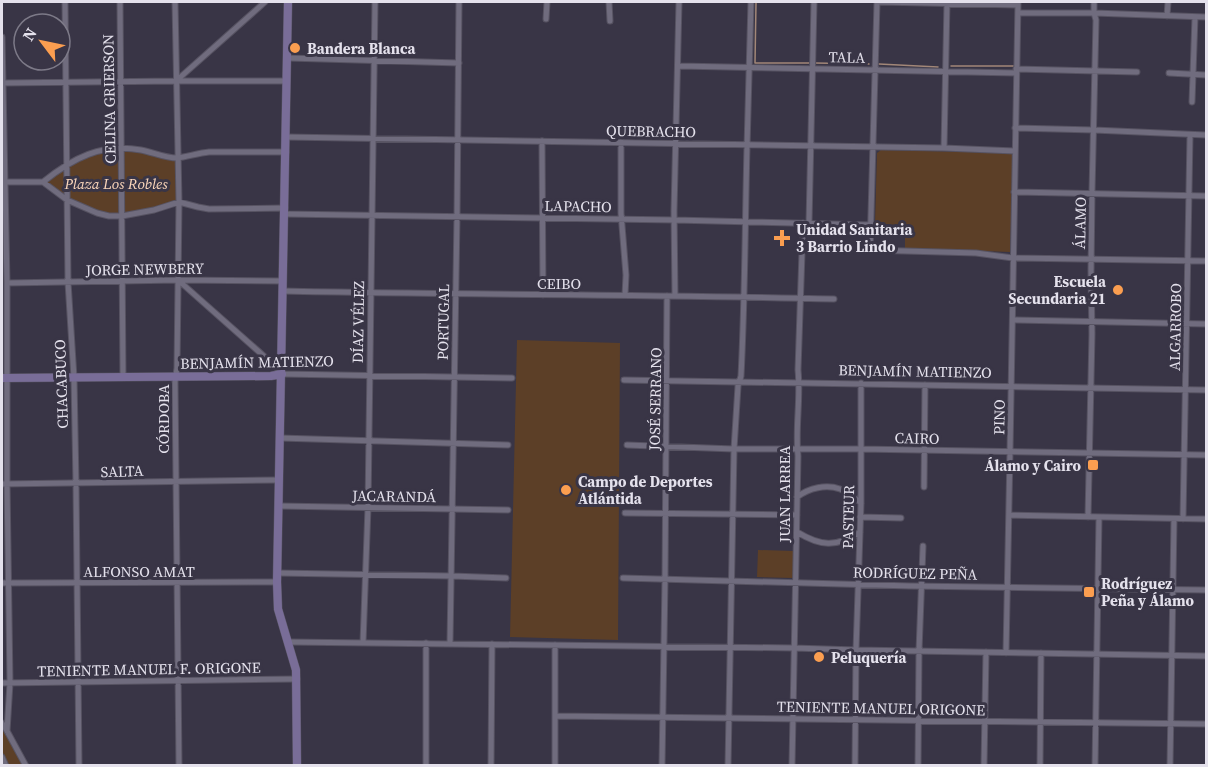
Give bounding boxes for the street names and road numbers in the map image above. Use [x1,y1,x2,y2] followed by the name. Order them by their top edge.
[97,34,121,164] street label: CELINA GRIERSON
[828,46,866,68] street label: TALA
[606,120,696,142] street label: QUEBRACHO
[544,195,612,217] street label: LAPACHO
[1069,197,1091,249] street label: ÁLAMO
[85,257,205,281] street label: JORGE NEWBERY
[537,273,581,294] street label: CEIBO
[347,281,369,363] street label: DÍAZ VÉLEZ
[432,283,454,360] street label: PORTUGAL
[1164,283,1186,371] street label: ALGARROBO
[49,339,73,429] street label: CHACABUCO
[644,347,666,452] street label: JOSÉ SERRANO
[180,350,334,374] street label: BENJAMÍN MATIENZO
[838,359,992,383] street label: BENJAMÍN MATIENZO
[153,384,174,454] street label: CÓRDOBA
[988,399,1010,435] street label: PINO
[894,427,940,449] street label: CAIRO
[774,445,795,543] street label: JUAN LARREA
[100,460,144,482] street label: SALTA
[351,485,436,507] street label: JACARANDÁ
[837,485,859,549] street label: PASTEUR
[83,561,195,582] street label: ALFONSO AMAT
[853,561,977,585] street label: RODRÍGUEZ PEÑA
[37,657,261,681] street label: TENIENTE MANUEL F. ORIGONE
[777,696,985,720] street label: TENIENTE MANUEL ORIGONE

